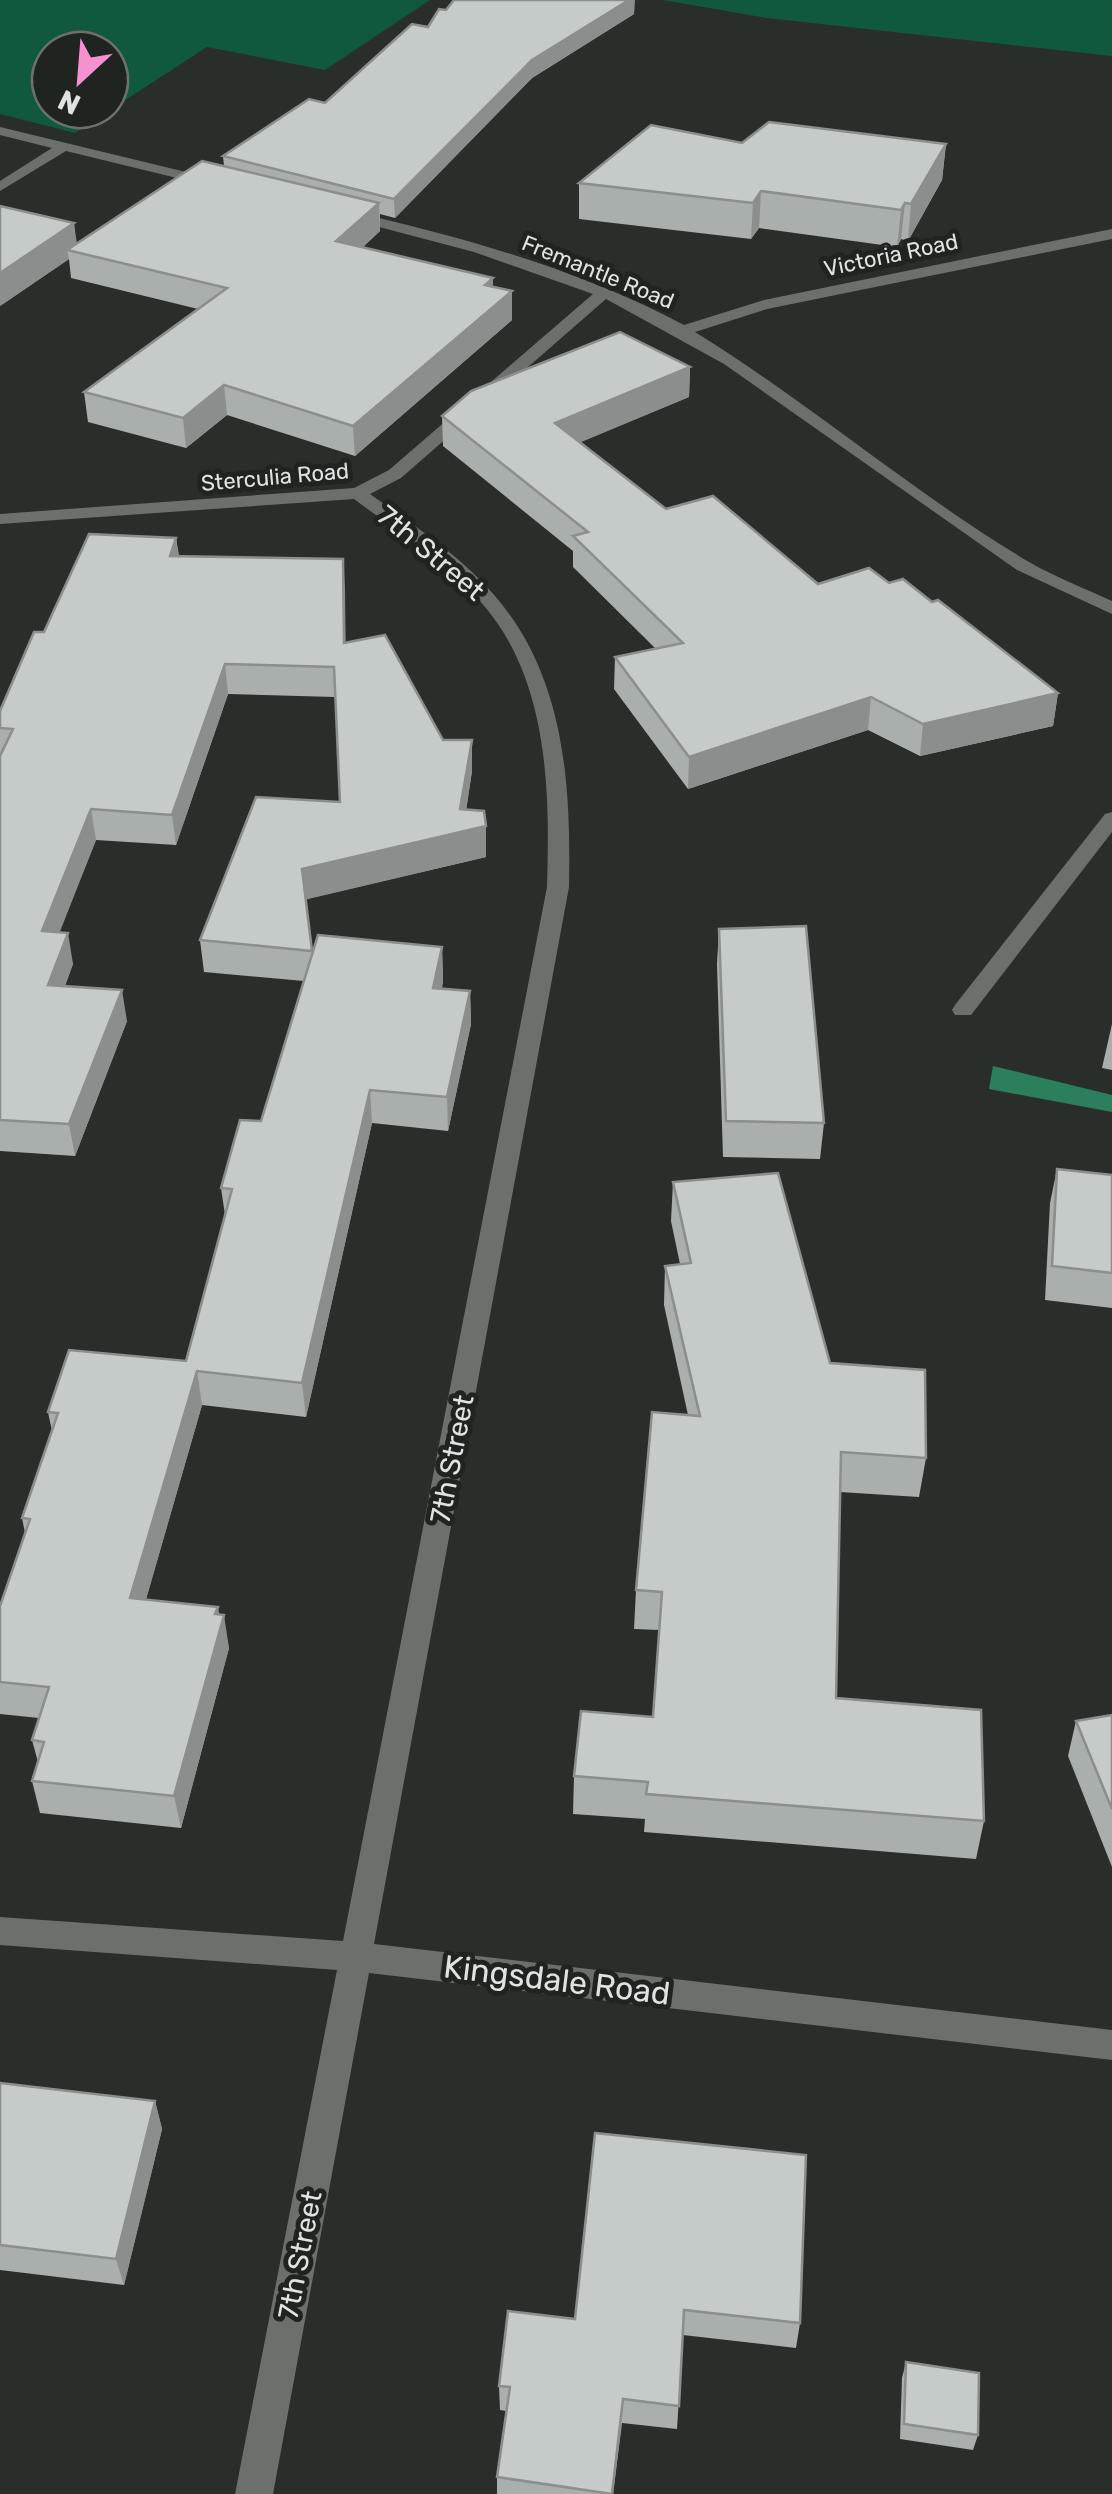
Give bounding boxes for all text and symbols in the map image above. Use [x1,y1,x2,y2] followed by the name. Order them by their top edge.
[30,30,130,130] north arrow
[53,83,86,121] text: N
[821,228,961,282] street label: Victoria Road
[518,229,678,315] street label: Fremantle Road
[200,457,350,497] street label: Sterculia Road
[371,499,491,608] street label: 7th Street
[423,1392,481,1526] street label: 7th Street
[442,1947,672,2013] street label: Kingsdale Road
[271,2188,329,2322] street label: 7th Street

